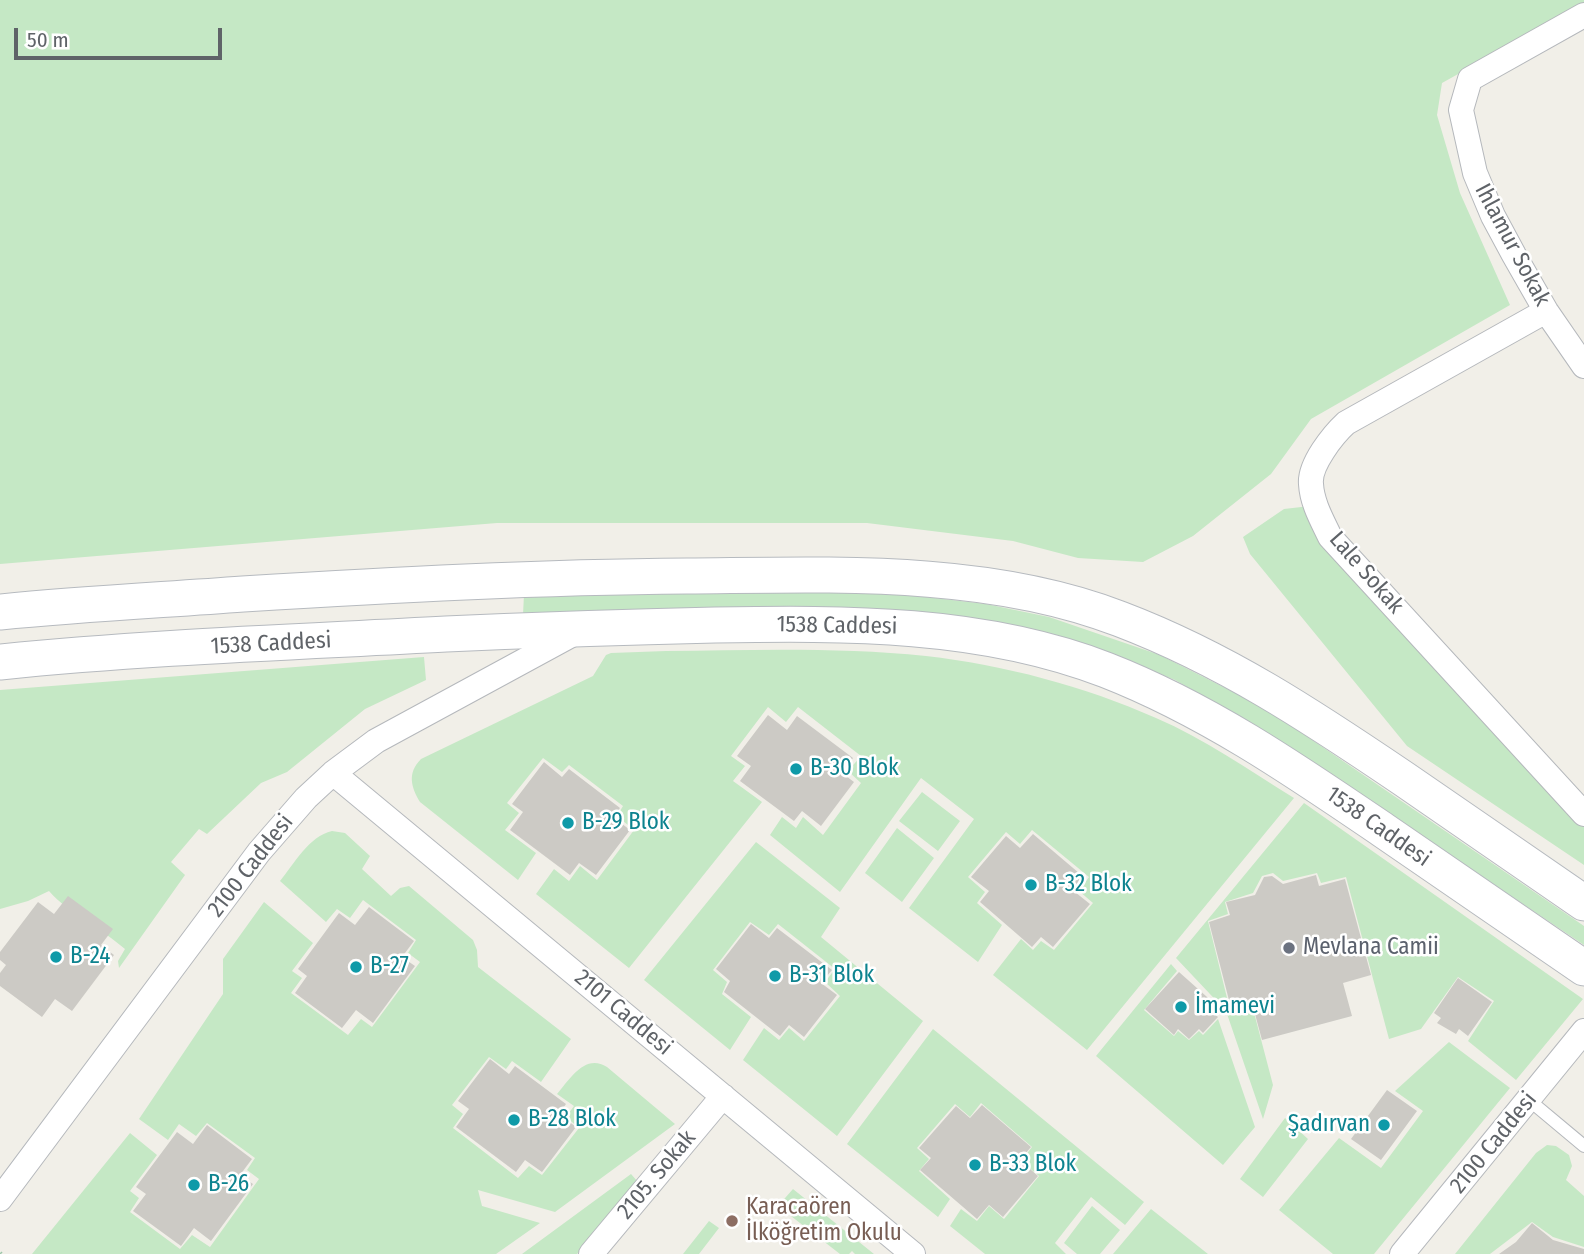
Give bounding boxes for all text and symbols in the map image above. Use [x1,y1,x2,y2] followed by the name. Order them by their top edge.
[18,14,226,58] scale bar
[27,27,69,53] text: 50 m
[1468,179,1556,311] street label: Ihlamur Sokak
[1323,526,1409,620] street label: Lale Sokak
[776,611,898,641] street label: 1538 Caddesi
[210,627,332,661] street label: 1538 Caddesi
[810,755,899,783] place label: B-30 Blok
[788,761,804,777] marker: B-30 Blok
[1321,781,1435,873] street label: 1538 Caddesi
[202,809,300,923] street label: 2100 Caddesi
[582,809,670,837] place label: B-29 Blok
[560,815,576,831] marker: B-29 Blok
[1045,871,1132,899] place label: B-32 Blok
[1023,877,1039,893] marker: B-32 Blok
[1303,934,1439,962] place label: Mevlana Camii
[1281,940,1297,956] marker: Mevlana Camii
[70,943,110,971] place label: B-24
[48,949,64,965] marker: B-24
[370,953,409,981] place label: B-27
[348,959,364,975] marker: B-27
[789,962,874,990] place label: B-31 Blok
[569,964,677,1062] street label: 2101 Caddesi
[767,968,783,984] marker: B-31 Blok
[1195,993,1275,1021] place label: İmamevi
[1173,999,1189,1015] marker: İmamevi
[1445,1087,1543,1199] street label: 2100 Caddesi
[528,1106,616,1134] place label: B-28 Blok
[1288,1111,1370,1139] place label: Şadırvan
[506,1112,522,1128] marker: B-28 Blok
[1376,1117,1392,1133] marker: Şadırvan
[612,1125,702,1225] street label: 2105. Sokak
[989,1151,1076,1179] place label: B-33 Blok
[967,1157,983,1173] marker: B-33 Blok
[208,1171,249,1199] place label: B-26
[186,1177,202,1193] marker: B-26
[746,1194,902,1248] place label: Karacaören İlköğretim Okulu
[724,1213,740,1229] marker: Karacaören İlköğretim Okulu

